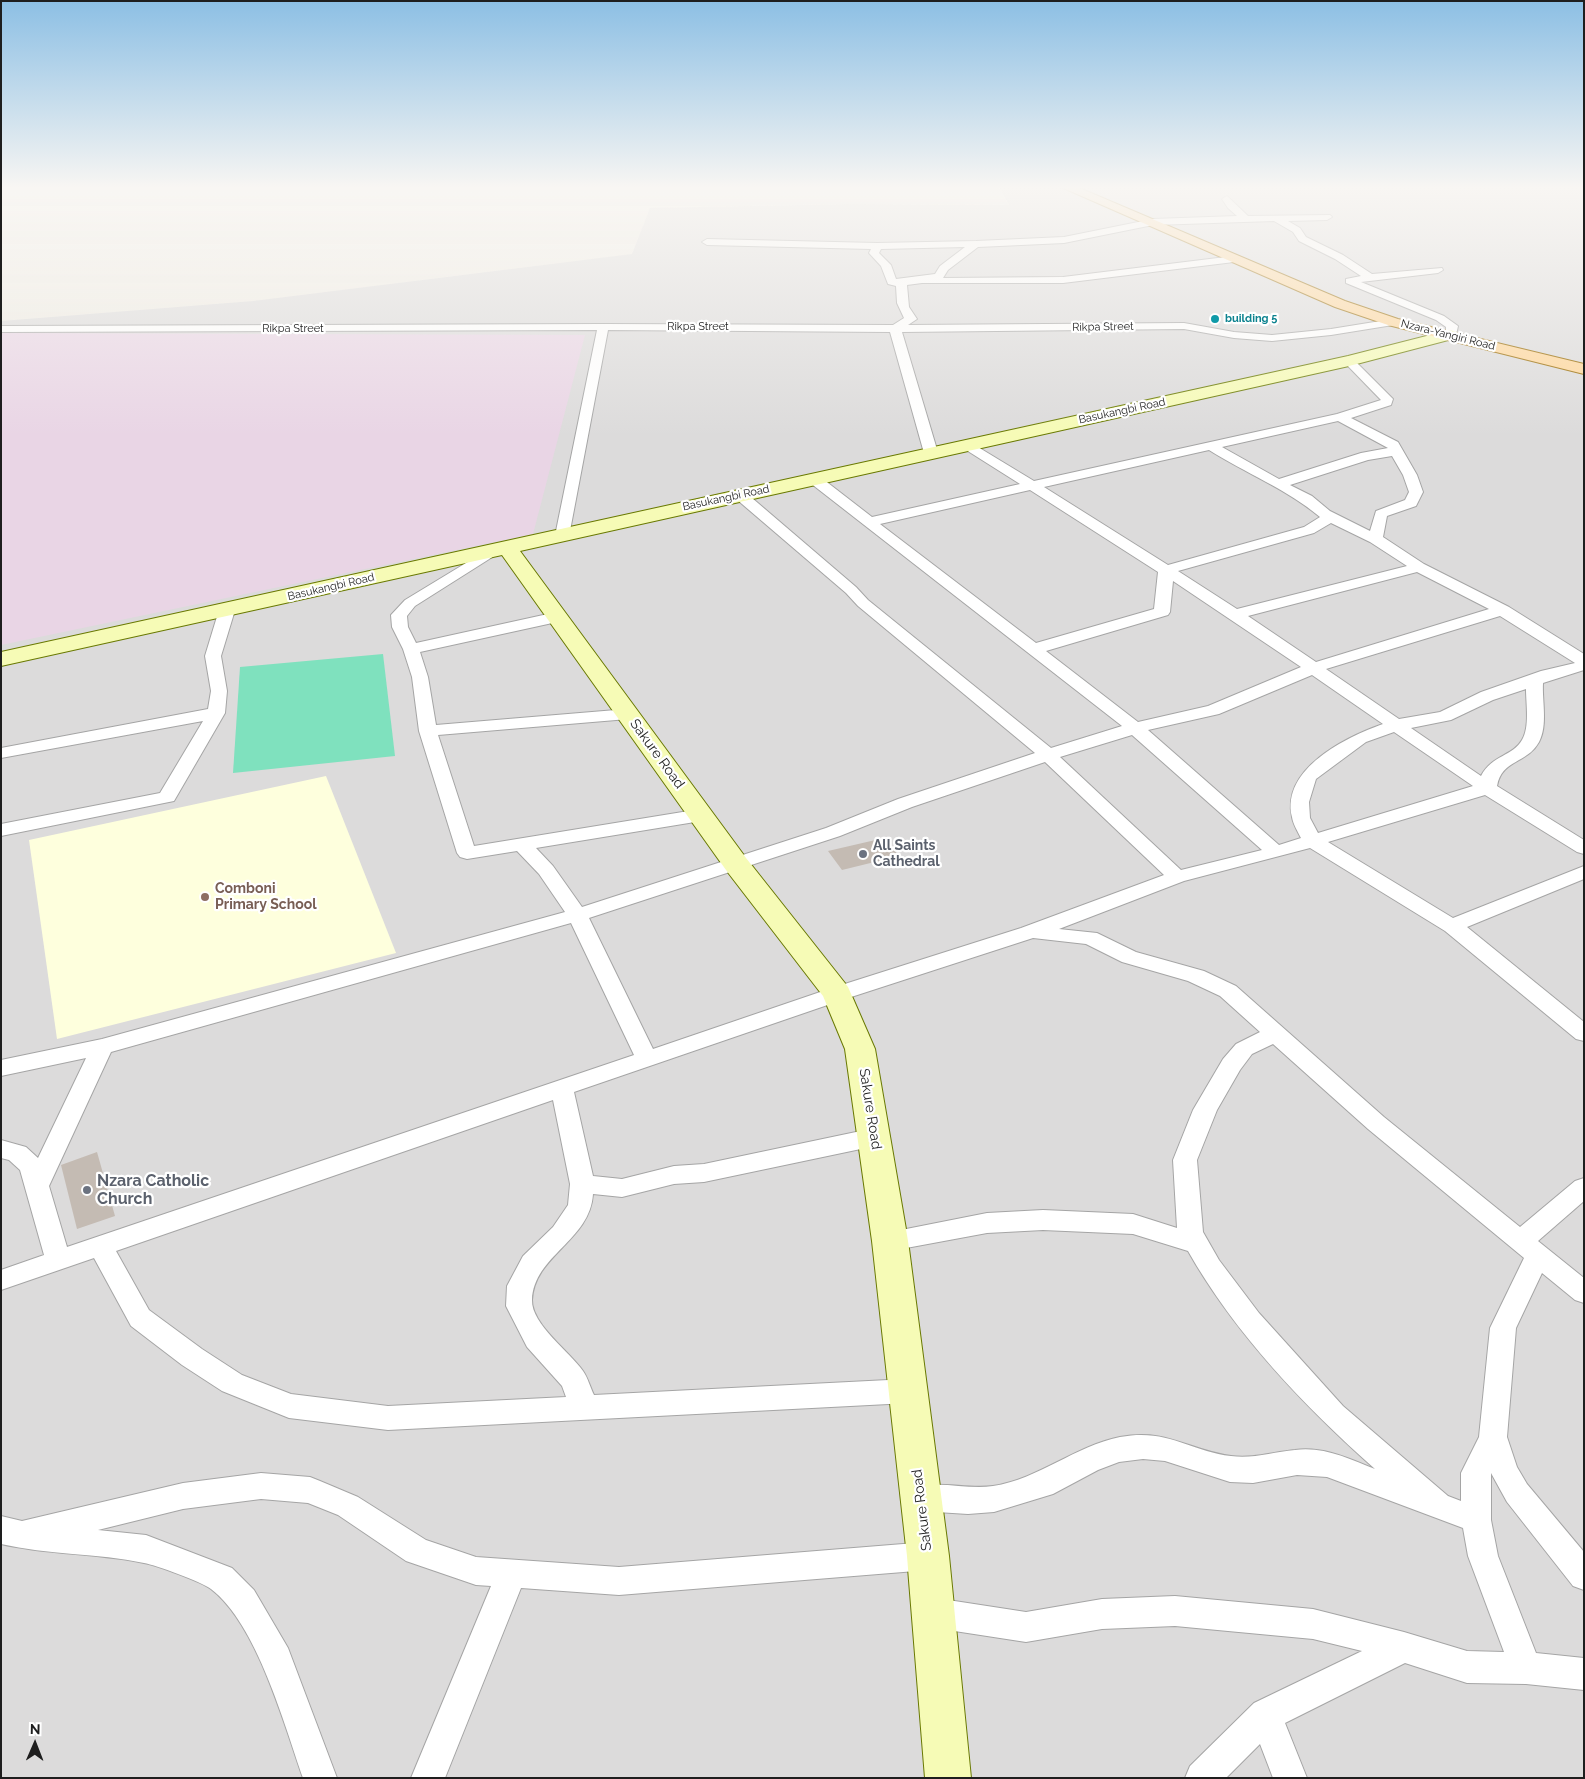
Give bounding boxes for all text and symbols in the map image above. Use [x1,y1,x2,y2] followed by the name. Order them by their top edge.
[1225,312,1277,326] place label: building 5
[1209,313,1221,325] marker: building 5
[1399,317,1497,353] street label: Nzara-Yangiri Road
[667,320,729,334] street label: Rikpa Street
[1072,320,1134,334] street label: Rikpa Street
[262,322,324,336] street label: Rikpa Street
[1077,395,1167,427] street label: Basukangbi Road
[681,482,771,514] street label: Basukangbi Road
[286,571,376,603] street label: Basukangbi Road
[626,716,688,792] street label: Sakure Road
[873,838,940,870] place label: All Saints Cathedral
[857,848,869,860] marker: All Saints Cathedral
[215,881,317,914] place label: Comboni Primary School
[199,891,211,903] marker: Comboni Primary School
[855,1067,885,1151] street label: Sakure Road
[97,1171,209,1209] place label: Nzara Catholic Church
[81,1184,93,1196] marker: Nzara Catholic Church
[909,1468,935,1552] street label: Sakure Road
[10,1719,60,1769] north arrow
[30,1721,41,1737] text: N

